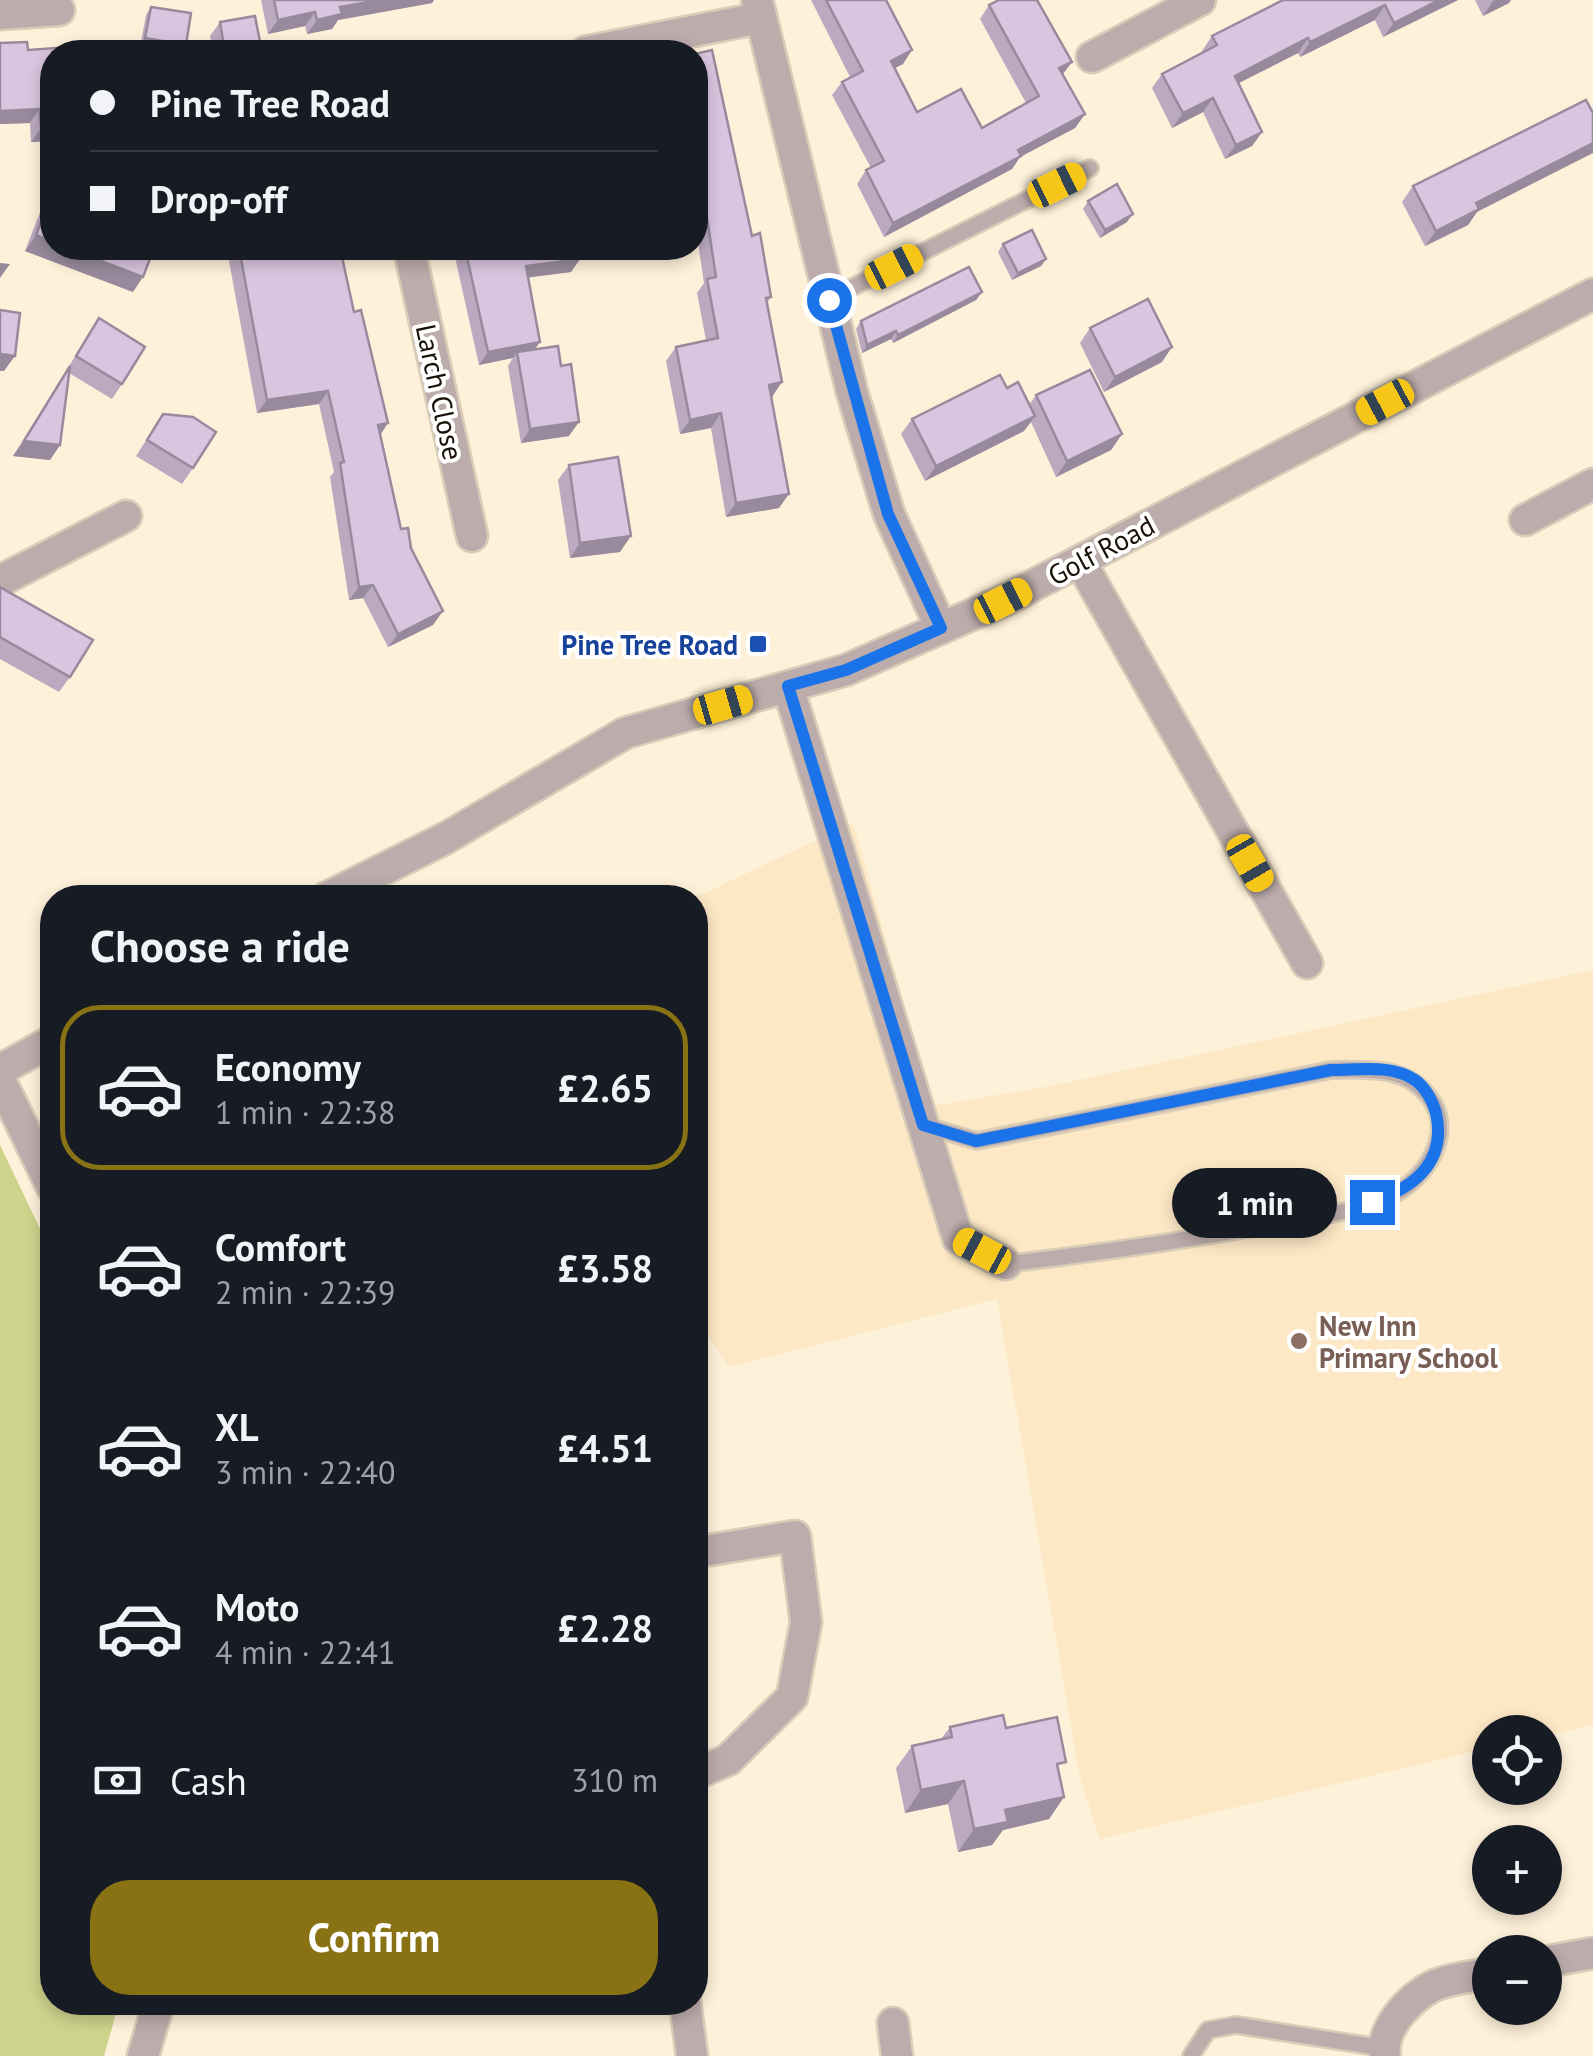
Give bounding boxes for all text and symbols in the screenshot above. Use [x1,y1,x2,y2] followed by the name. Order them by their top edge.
[150,78,390,127] text: Pine Tree Road
[1023,158,1091,212] car
[150,174,287,223] text: Drop-off
[860,240,928,294] car
[807,278,852,323] route start
[408,321,472,463] street label: Larch Close
[1351,375,1419,429] car
[1041,506,1161,594] street label: Golf Road
[969,574,1037,628] car
[561,626,738,663] place label: Pine Tree Road
[747,633,769,655] marker: Pine Tree Road
[690,682,756,728] car
[1222,830,1278,896] car
[90,916,350,974] text: Choose a ride
[215,1042,361,1091] text: Economy
[95,1043,185,1133] icon: car
[557,1063,653,1112] text: £2.65
[215,1091,395,1133] text: 1 min · 22:38
[1172,1167,1337,1237] callout: 1 min
[1350,1180,1395,1225] route end
[1215,1182,1294,1224] text: 1 min
[215,1222,346,1271] text: Comfort
[95,1223,185,1313] icon: car
[948,1224,1016,1278] car
[557,1243,653,1292] text: £3.58
[215,1271,395,1313] text: 2 min · 22:39
[1319,1307,1499,1376] place label: New Inn Primary School
[1288,1330,1310,1352] marker: New Inn Primary School
[215,1402,259,1451] text: XL
[95,1403,185,1493] icon: car
[557,1423,653,1472] text: £4.51
[215,1451,395,1493] text: 3 min · 22:40
[215,1582,299,1631] text: Moto
[95,1583,185,1673] icon: car
[557,1603,653,1652] text: £2.28
[215,1631,395,1673] text: 4 min · 22:41
[1472,1715,1562,2025] map controls
[1472,1715,1562,1805] button: locate
[90,1753,145,1808] icon: cash
[170,1756,247,1805] text: Cash
[571,1759,658,1801] text: 310 m
[1472,1825,1562,1915] button: +
[90,1880,658,1995] button: Confirm
[1472,1935,1562,2025] button: −

